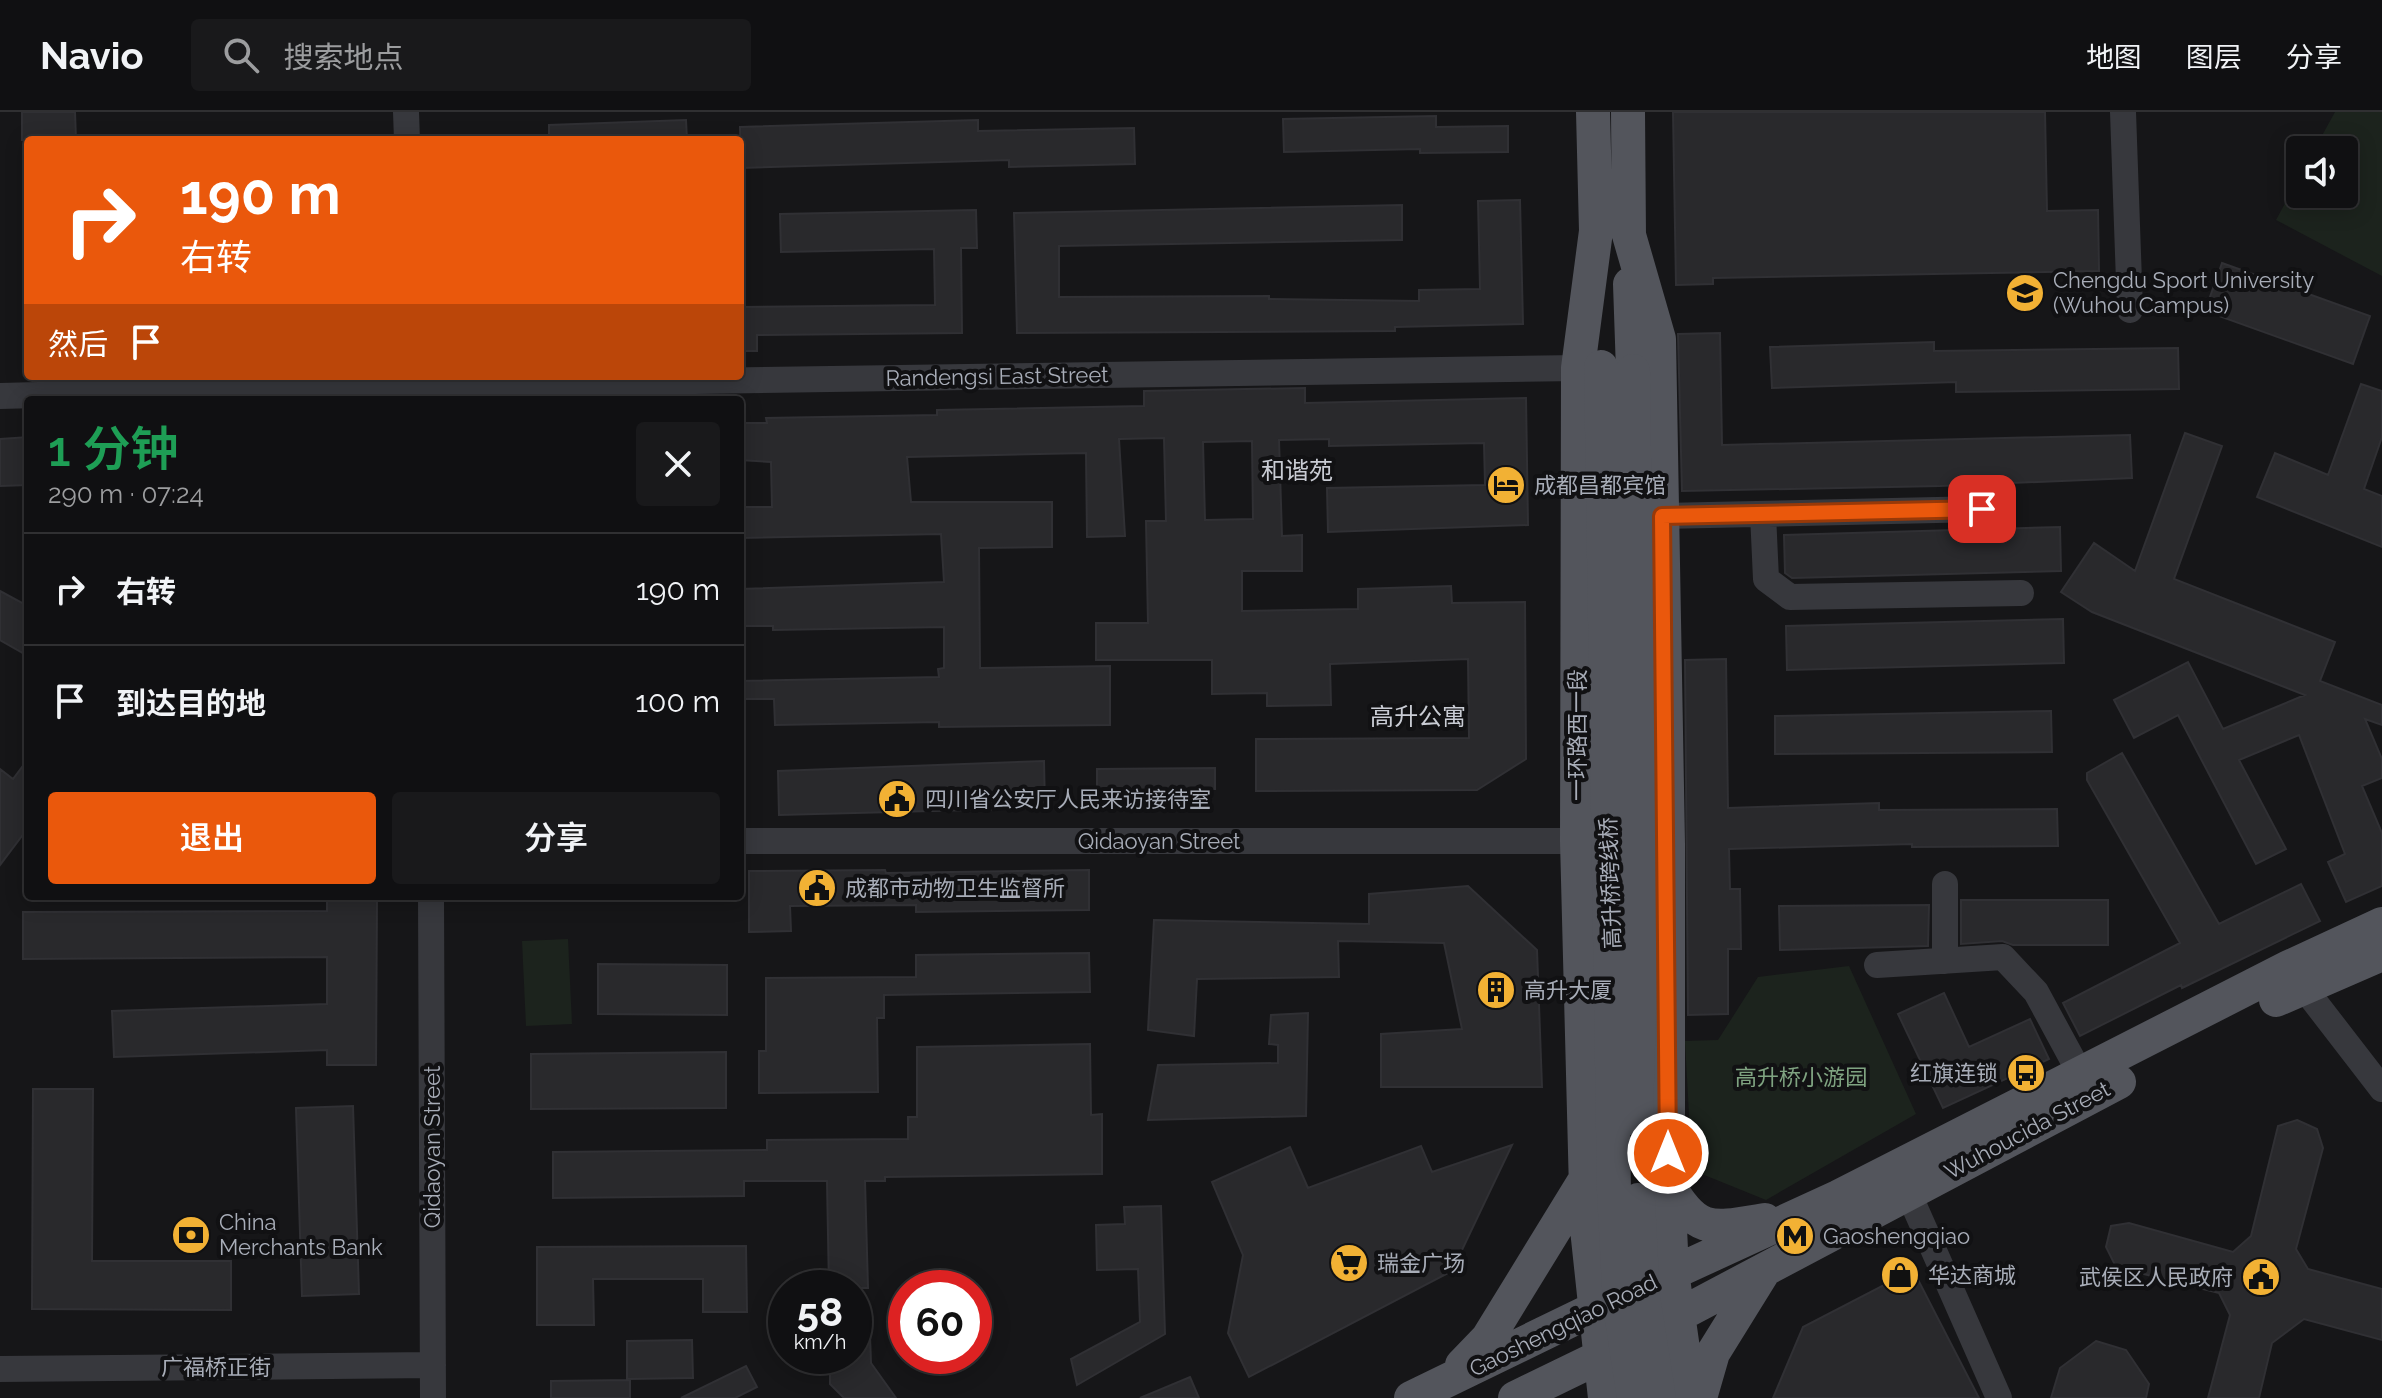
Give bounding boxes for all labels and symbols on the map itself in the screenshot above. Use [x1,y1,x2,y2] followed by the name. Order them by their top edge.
[2053,267,2314,318] place label: Chengdu Sport University (Wuhou Campus)
[2004,272,2046,314] school or university icon: Chengdu Sport University (Wuhou Campus)
[885,361,1109,391] street label: Randengsi East Street
[1261,456,1333,485] district label: 和谐苑
[1485,464,1527,506] hotel icon: 成都昌都宾馆
[1534,472,1666,498] place label: 成都昌都宾馆
[1948,475,2016,543] pin
[1564,669,1590,801] street label: 一环路西一段
[1370,702,1466,731] district label: 高升公寓
[876,778,918,820] public building icon: 四川省公安厅人民来访接待室
[925,786,1211,812] place label: 四川省公安厅人民来访接待室
[1595,817,1625,949] street label: 高升桥跨线桥
[1078,828,1241,854] street label: Qidaoyan Street
[796,867,838,909] public building icon: 成都市动物卫生监督所
[845,875,1065,901] place label: 成都市动物卫生监督所
[1475,969,1517,1011] building icon: 高升大厦
[1524,977,1612,1003] place label: 高升大厦
[2005,1052,2047,1094] bus stop icon: 红旗连锁
[1910,1060,1998,1086] place label: 红旗连锁
[1735,1064,1867,1090] park label: 高升桥小游园
[419,1065,445,1228] street label: Qidaoyan Street
[1940,1075,2115,1185] street label: Wuhoucida Street
[1626,1111,1710,1195] position arrow
[219,1209,383,1260] place label: China Merchants Bank
[170,1214,212,1256] bank icon: China Merchants Bank
[1774,1215,1816,1257] metro station icon: Gaoshengqiao
[1823,1223,1970,1249] place label: Gaoshengqiao
[1328,1242,1370,1284] supermarket icon: 瑞金广场
[1377,1250,1465,1276] place label: 瑞金广场
[1879,1254,1921,1296] shop icon: 华达商城
[2240,1256,2282,1298] public building icon: 武侯区人民政府
[1928,1262,2016,1288] place label: 华达商城
[2079,1264,2233,1290] place label: 武侯区人民政府
[1465,1268,1661,1382] street label: Gaoshengqiao Road
[888,1270,992,1374] speed limit sign: 60
[161,1354,271,1380] street label: 广福桥正街

